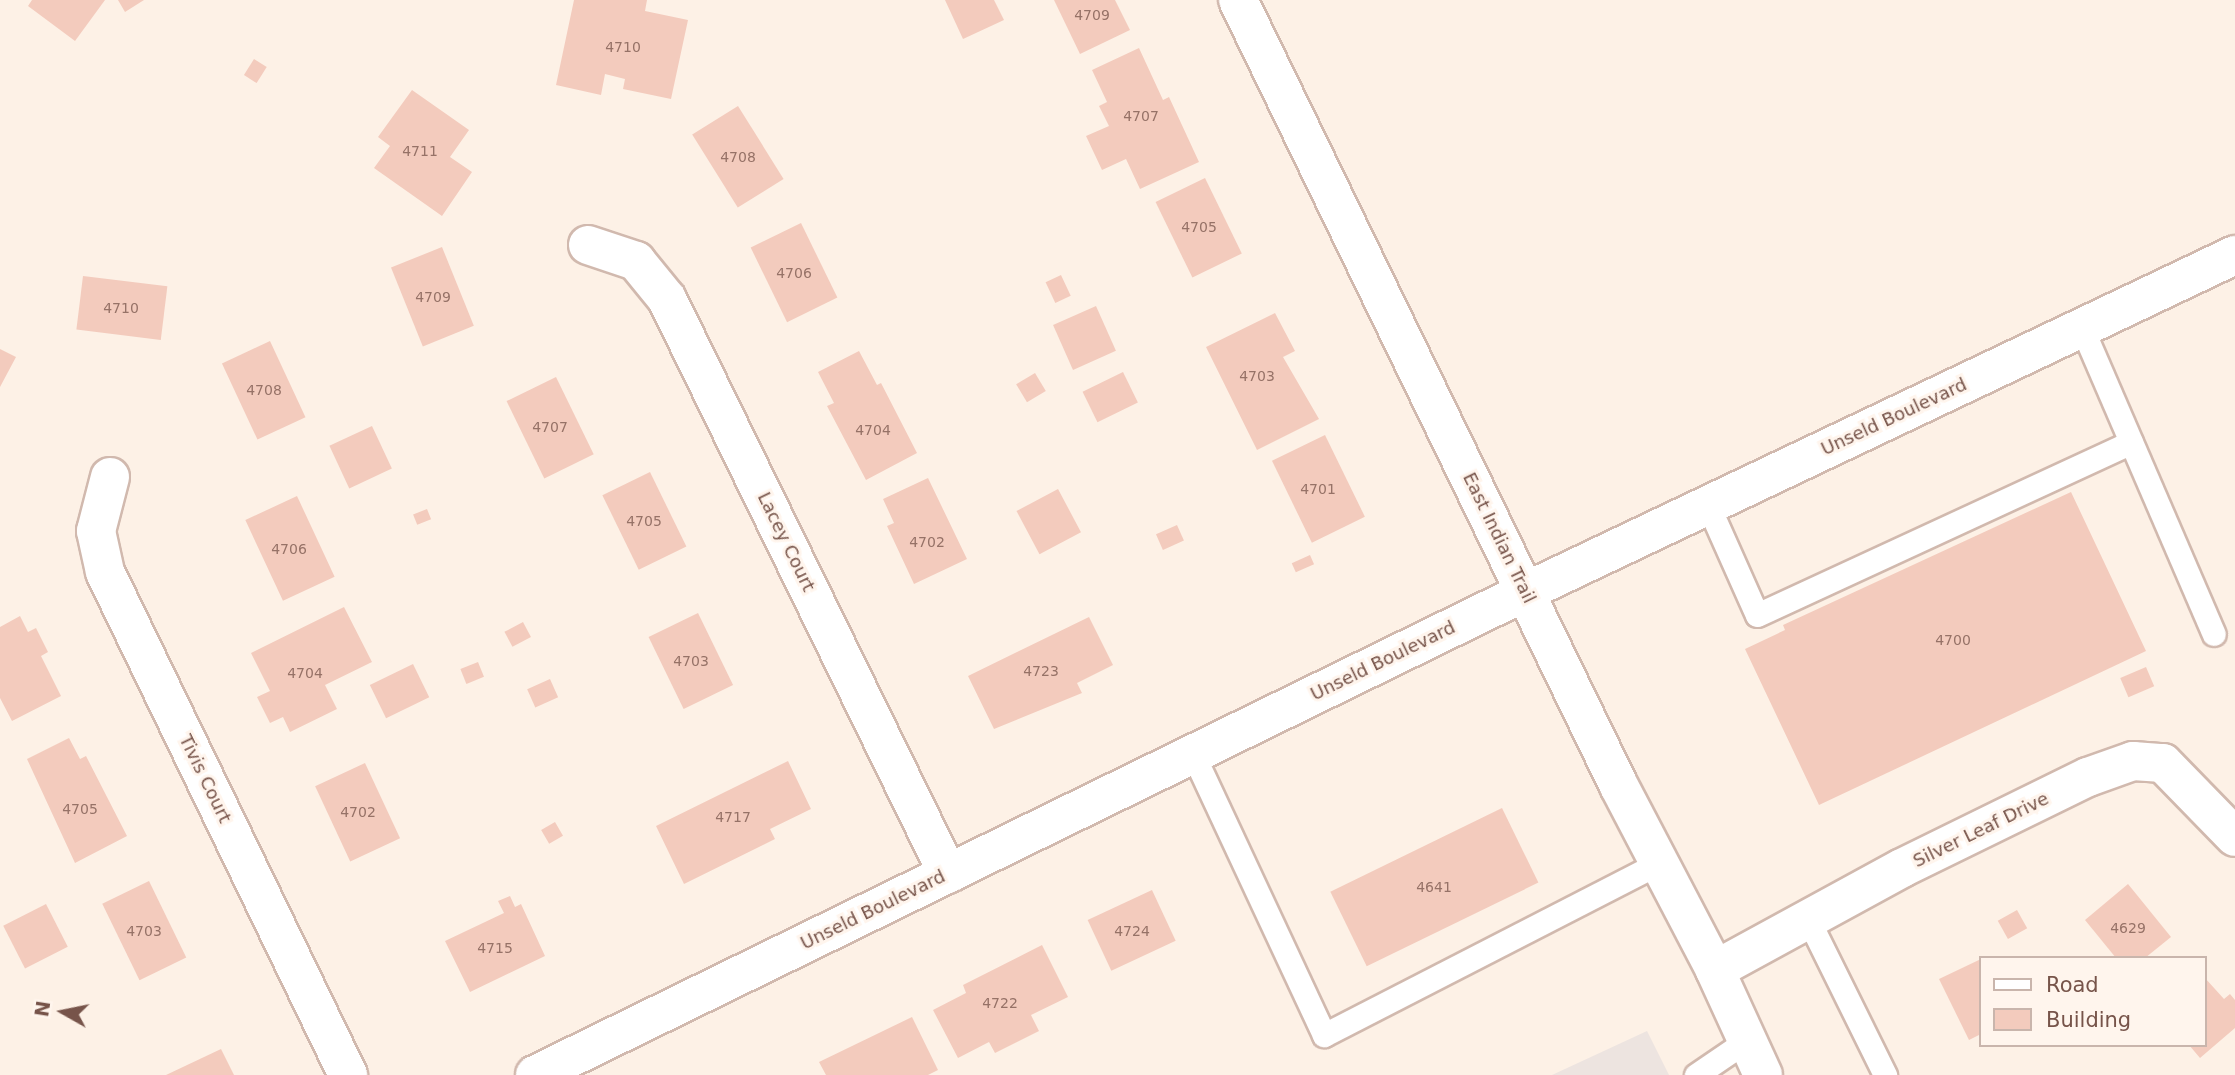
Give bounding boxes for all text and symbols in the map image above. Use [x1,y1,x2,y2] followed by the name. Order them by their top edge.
[1074,7,1110,23] house number: 4709
[605,39,641,55] house number: 4710
[1123,108,1159,124] house number: 4707
[402,143,438,159] house number: 4711
[720,149,756,165] house number: 4708
[1181,219,1217,235] house number: 4705
[776,265,812,281] house number: 4706
[415,289,451,305] house number: 4709
[103,300,139,316] house number: 4710
[1239,368,1275,384] house number: 4703
[1818,374,1970,460] street label: Unseld Boulevard
[246,382,282,398] house number: 4708
[532,419,568,435] house number: 4707
[855,422,891,438] house number: 4704
[1458,469,1540,607] street label: East Indian Trail
[1300,481,1336,497] house number: 4701
[753,489,819,595] street label: Lacey Court
[626,513,662,529] house number: 4705
[909,534,945,550] house number: 4702
[271,541,307,557] house number: 4706
[1307,617,1459,705] street label: Unseld Boulevard
[1935,632,1971,648] house number: 4700
[673,653,709,669] house number: 4703
[1023,663,1059,679] house number: 4723
[287,665,323,681] house number: 4704
[174,731,236,827] street label: Tivis Court
[1910,788,2052,872] street label: Silver Leaf Drive
[62,801,98,817] house number: 4705
[340,804,376,820] house number: 4702
[715,809,751,825] house number: 4717
[797,866,949,954] street label: Unseld Boulevard
[1416,879,1452,895] house number: 4641
[2110,920,2146,936] house number: 4629
[126,923,162,939] house number: 4703
[1114,923,1150,939] house number: 4724
[477,940,513,956] house number: 4715
[1980,956,2207,1047] legend
[2046,973,2099,997] text: Road
[28,977,98,1047] north arrow
[982,995,1018,1011] house number: 4722
[30,999,54,1018] text: N
[2046,1008,2131,1032] text: Building

